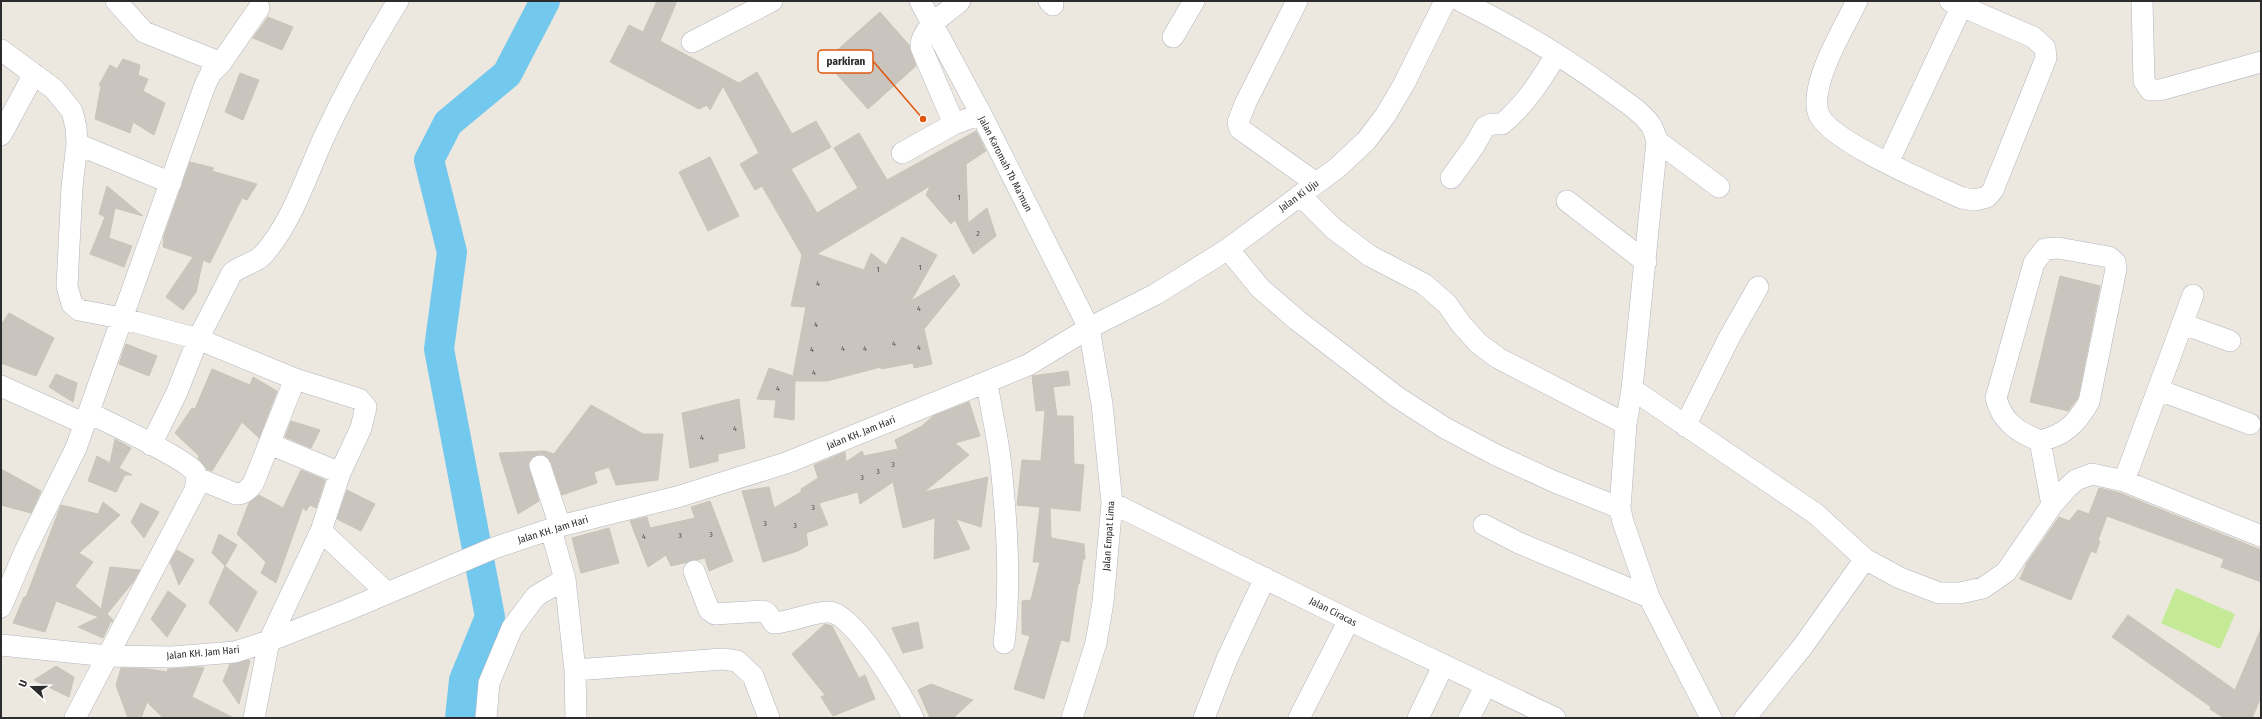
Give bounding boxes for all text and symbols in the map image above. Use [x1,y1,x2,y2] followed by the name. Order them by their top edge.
[818,50,873,73] callout: parkiran
[827,55,866,68] text: parkiran
[976,114,1034,214] street label: Jalan Karomah Tb Ma'mun
[1277,177,1321,215] street label: Jalan Ki Uju
[957,193,961,202] house number: 1
[976,229,980,238] house number: 2
[918,263,922,272] house number: 1
[876,265,880,274] house number: 1
[816,279,820,288] house number: 4
[917,304,921,313] house number: 4
[814,320,818,329] house number: 4
[892,339,896,348] house number: 4
[917,343,921,352] house number: 4
[841,344,845,353] house number: 4
[863,344,867,353] house number: 4
[810,345,814,354] house number: 4
[812,368,816,377] house number: 4
[776,384,780,393] house number: 4
[825,414,897,452] street label: Jalan KH. Jam Hari
[733,424,737,433] house number: 4
[700,433,704,442] house number: 4
[891,460,895,469] house number: 3
[876,467,880,476] house number: 3
[860,473,864,482] house number: 3
[1101,500,1117,571] street label: Jalan Empat Lima
[811,503,815,512] house number: 3
[516,514,590,546] street label: Jalan KH. Jam Hari
[763,519,767,528] house number: 3
[793,521,797,530] house number: 3
[709,530,713,539] house number: 3
[678,531,682,540] house number: 3
[642,532,646,541] house number: 4
[1307,595,1359,629] street label: Jalan Ciracas
[166,644,240,662] street label: Jalan KH. Jam Hari
[12,667,52,707] north arrow
[16,678,30,689] text: U

